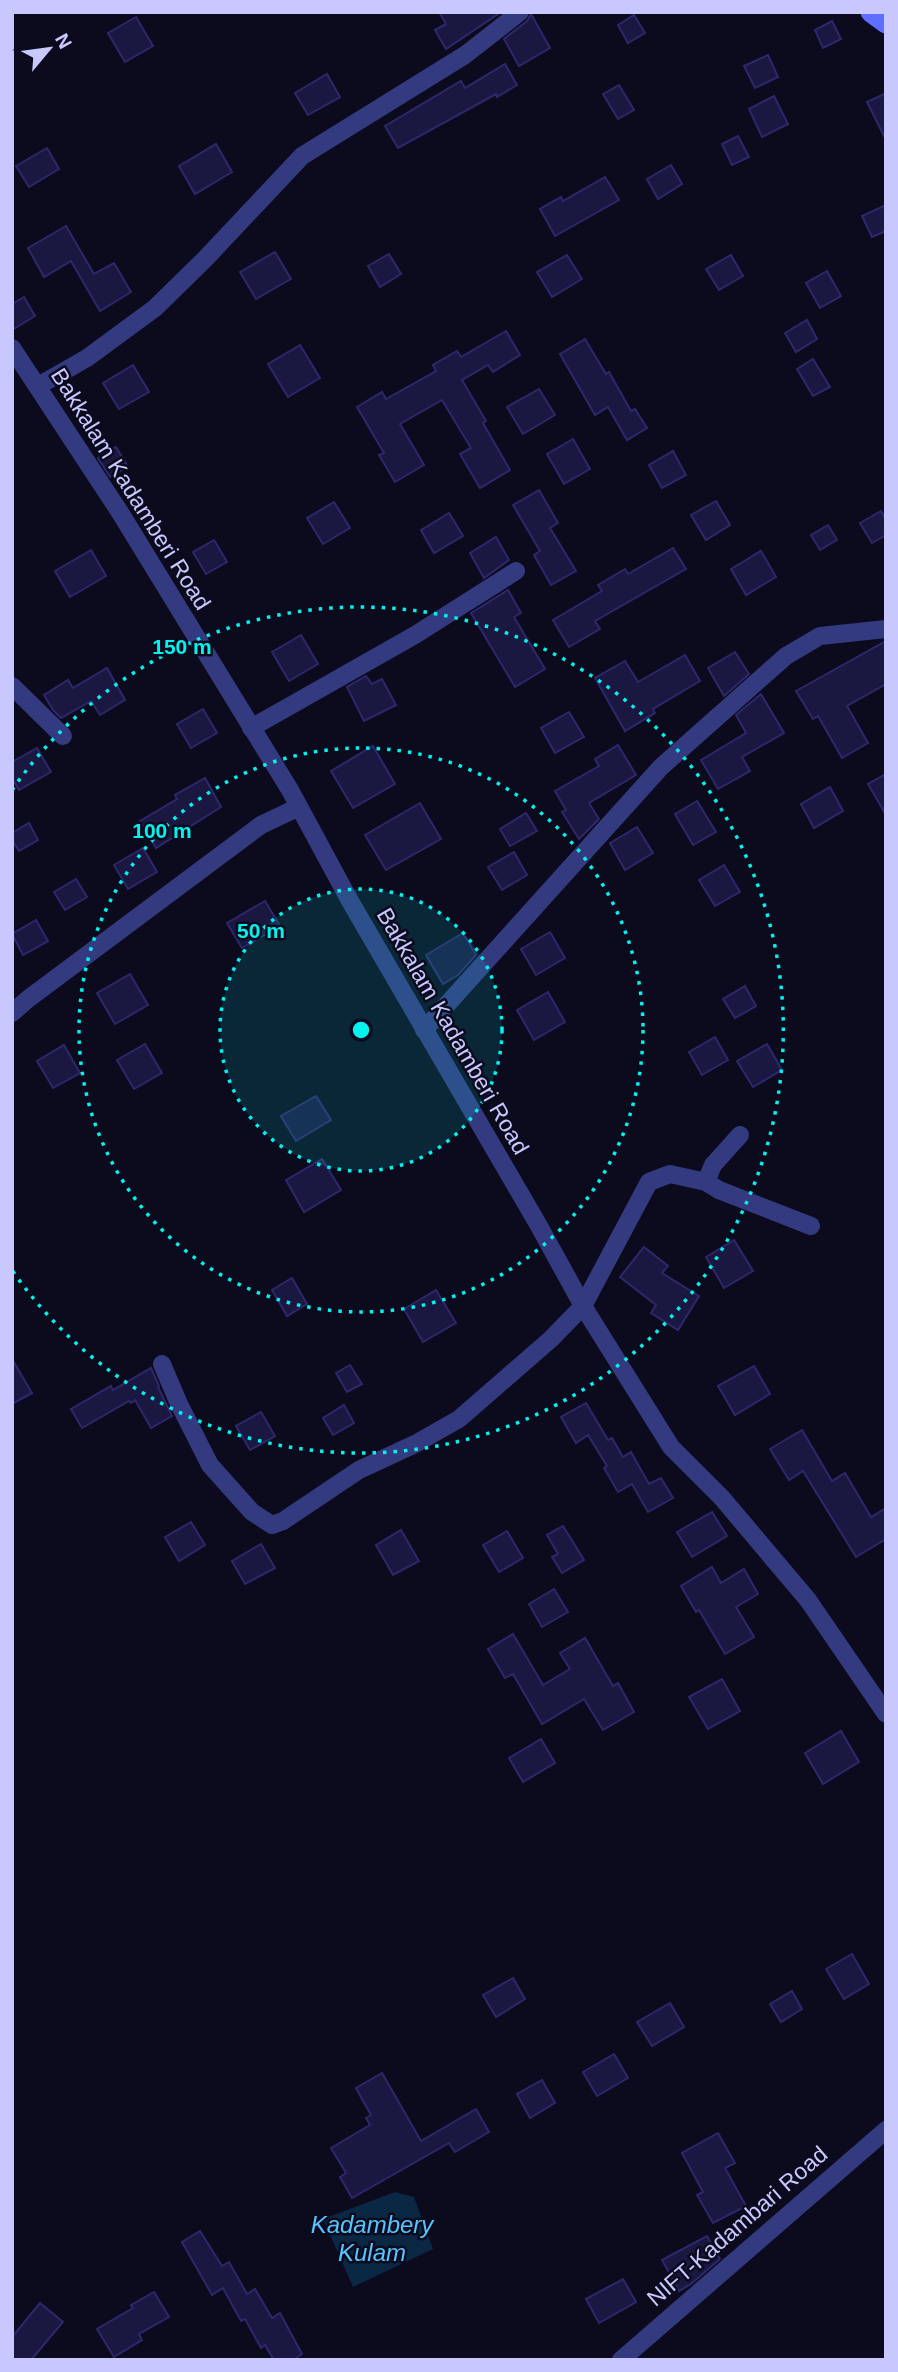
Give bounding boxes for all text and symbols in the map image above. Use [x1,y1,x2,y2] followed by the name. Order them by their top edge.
[14,14,84,84] north arrow
[51,30,76,52] text: N
[46,363,216,615] street label: Bakkalam Kadamberi Road
[152,635,212,658] text: 150 m
[132,819,192,842] text: 100 m
[372,903,534,1159] street label: Bakkalam Kadamberi Road
[237,919,285,942] text: 50 m
[349,1018,373,1042] centre of rings
[642,2141,832,2311] street label: NIFT-Kadambari Road
[311,2211,435,2266] water label: Kadambery Kulam

